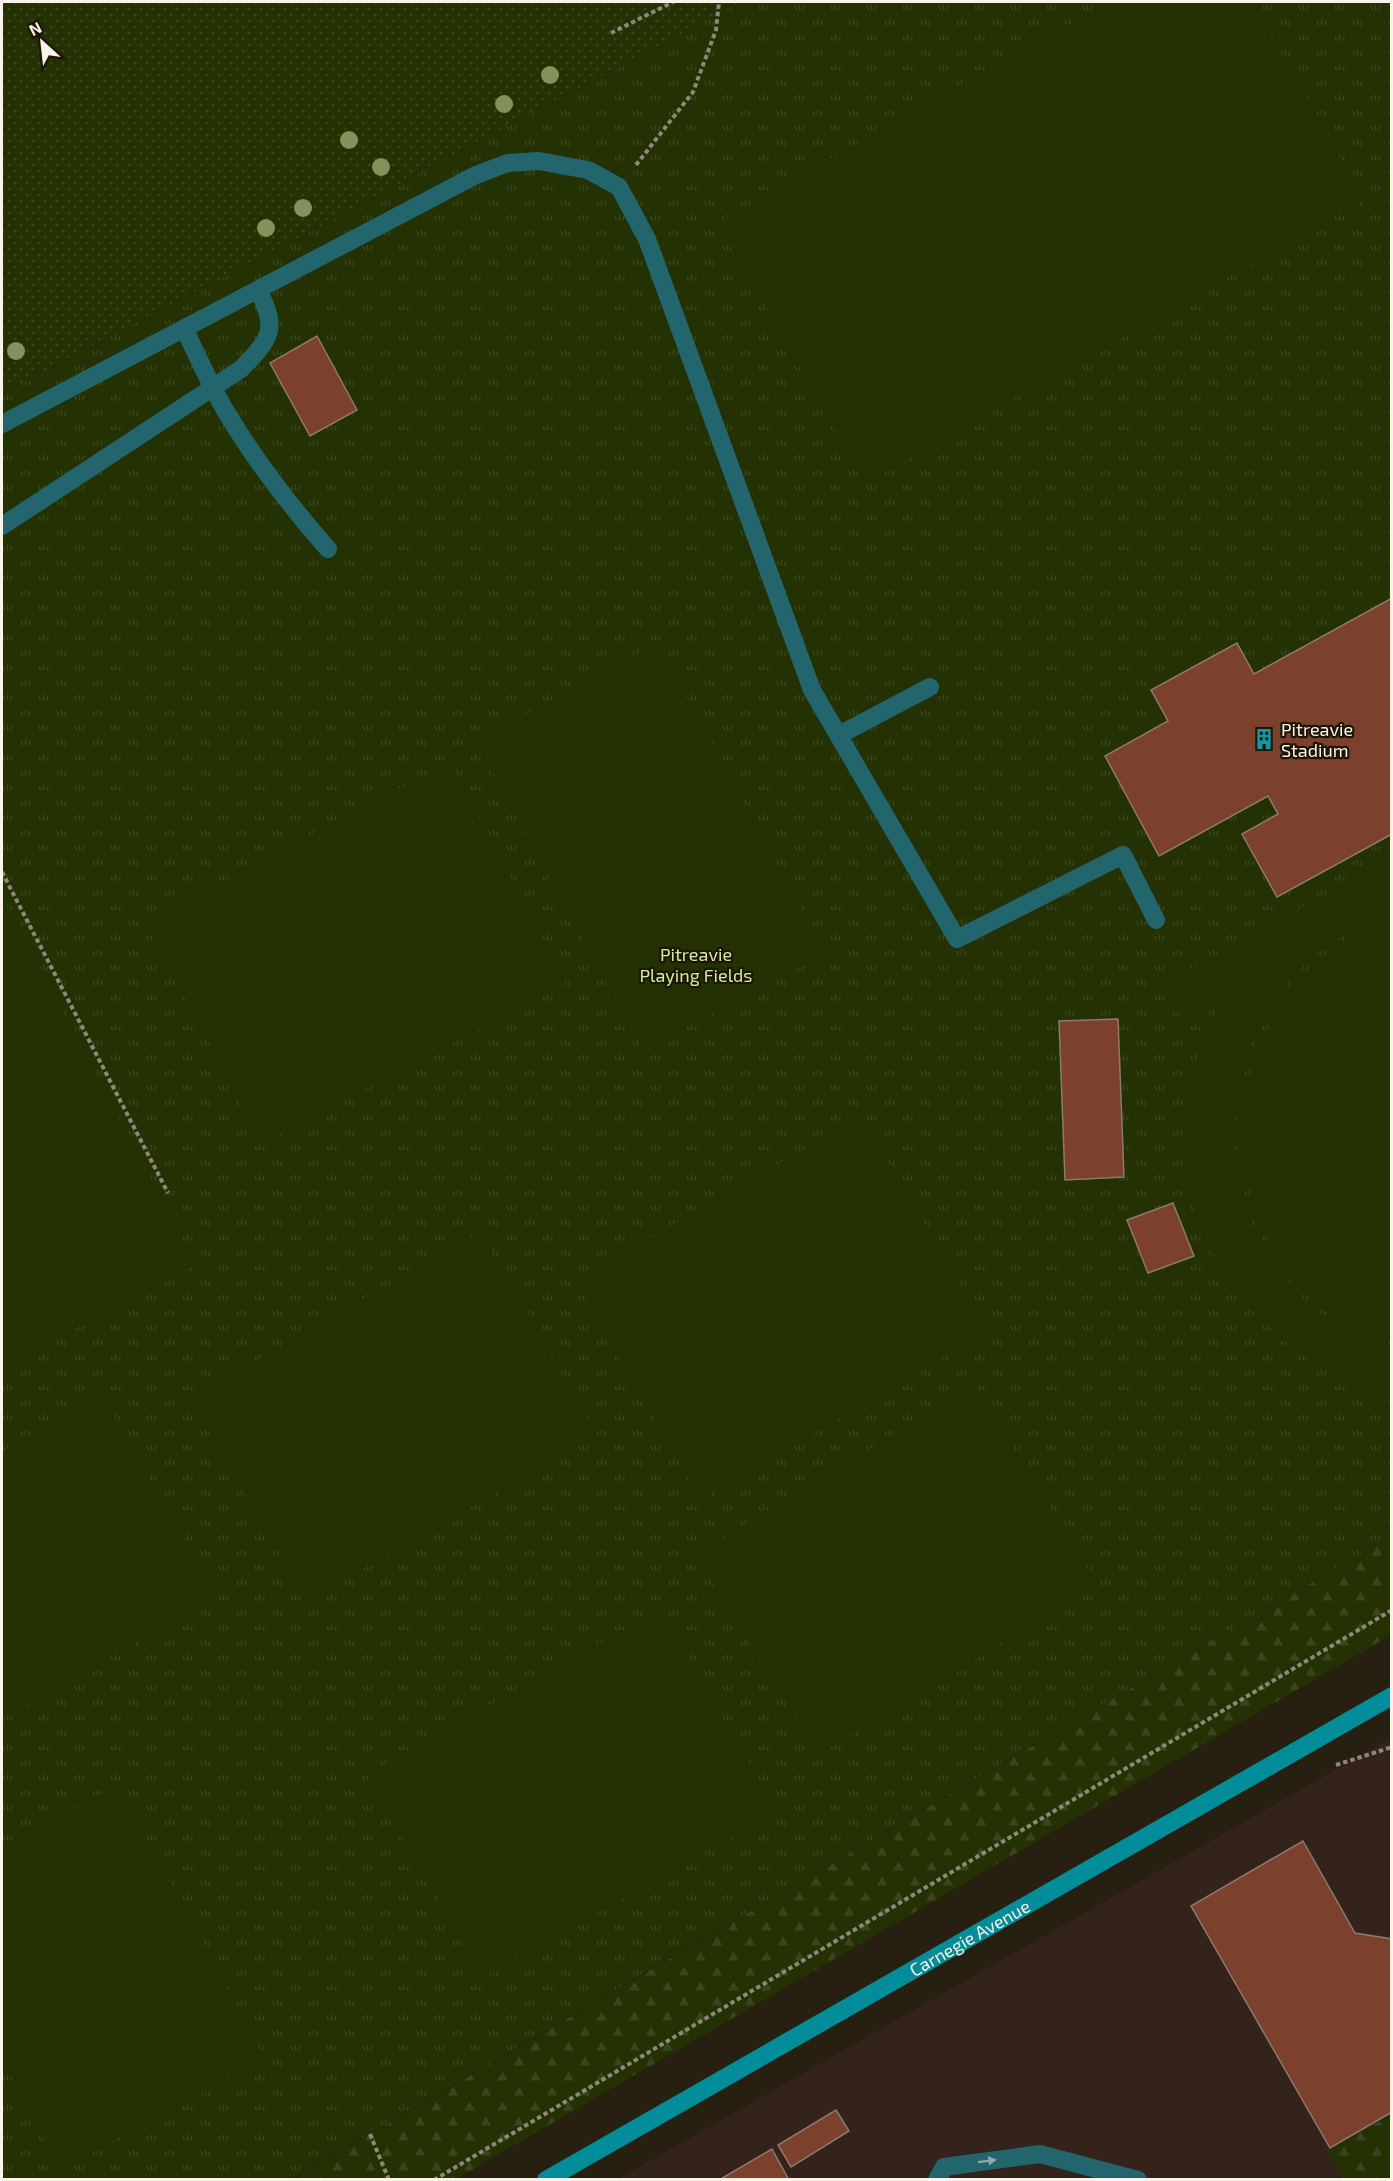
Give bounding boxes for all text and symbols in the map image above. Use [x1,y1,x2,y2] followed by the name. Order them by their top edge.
[12,12,72,72] north arrow
[25,17,44,39] text: N
[1281,718,1353,761] place label: Pitreavie Stadium
[1252,727,1276,751] building icon: Pitreavie Stadium
[640,943,753,986] park label: Pitreavie Playing Fields
[905,1894,1034,1981] street label: Carnegie Avenue
[978,2156,997,2166] one-way arrow

